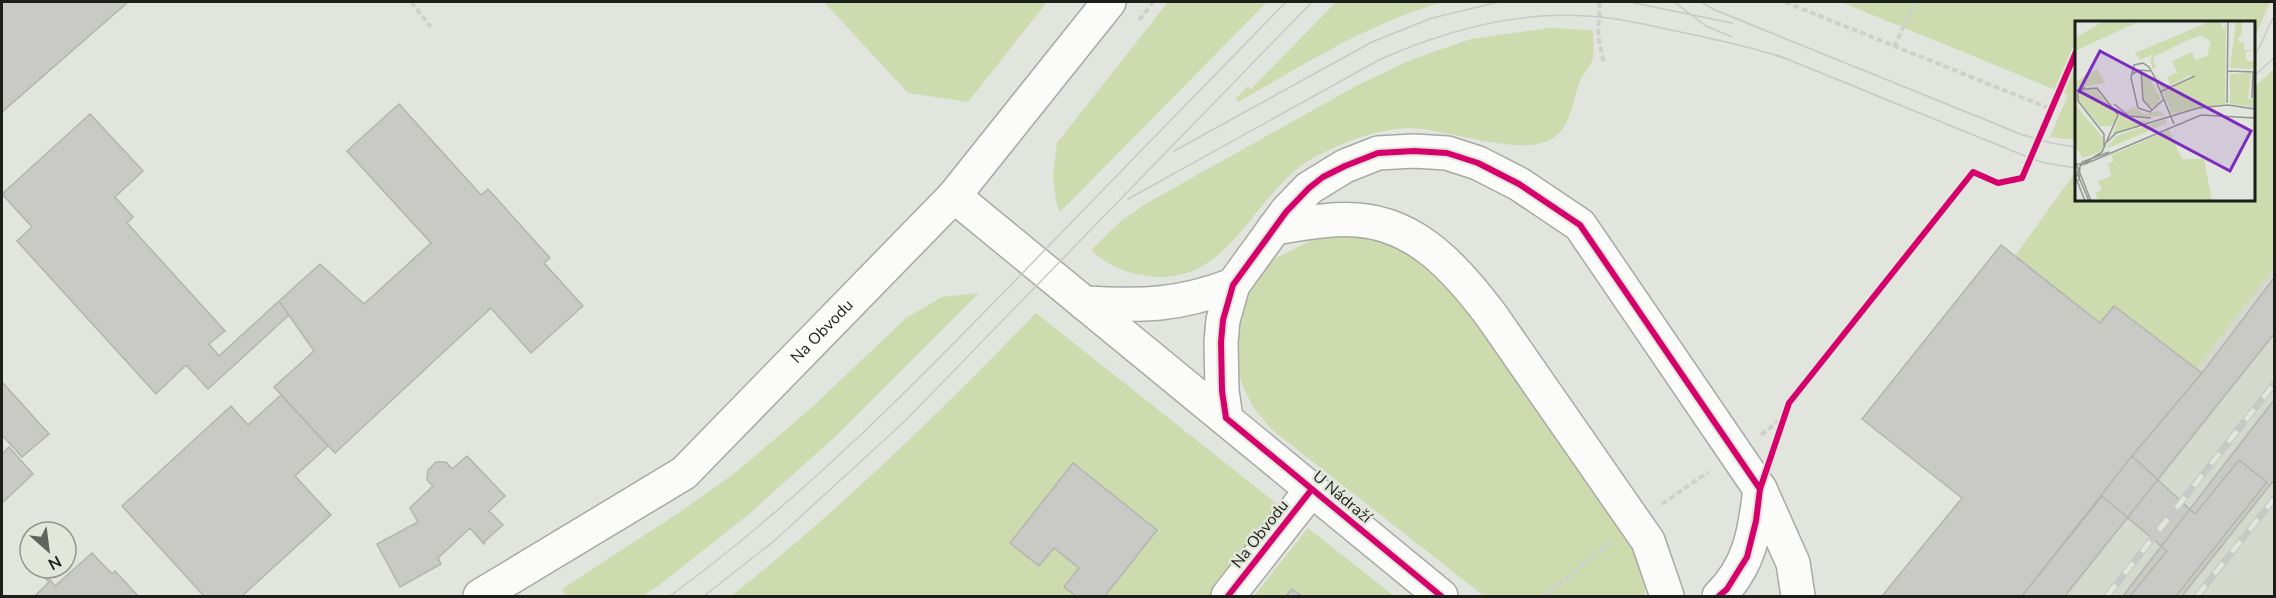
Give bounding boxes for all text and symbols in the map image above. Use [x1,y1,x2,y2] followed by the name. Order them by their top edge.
[2075,21,2255,201] inset map
[786,295,858,368] street label: Na Obvodu
[1308,466,1377,529] street label: U Nádraží
[1226,495,1294,573] street label: Na Obvodu
[18,520,78,580] north arrow
[44,550,65,575] text: N

